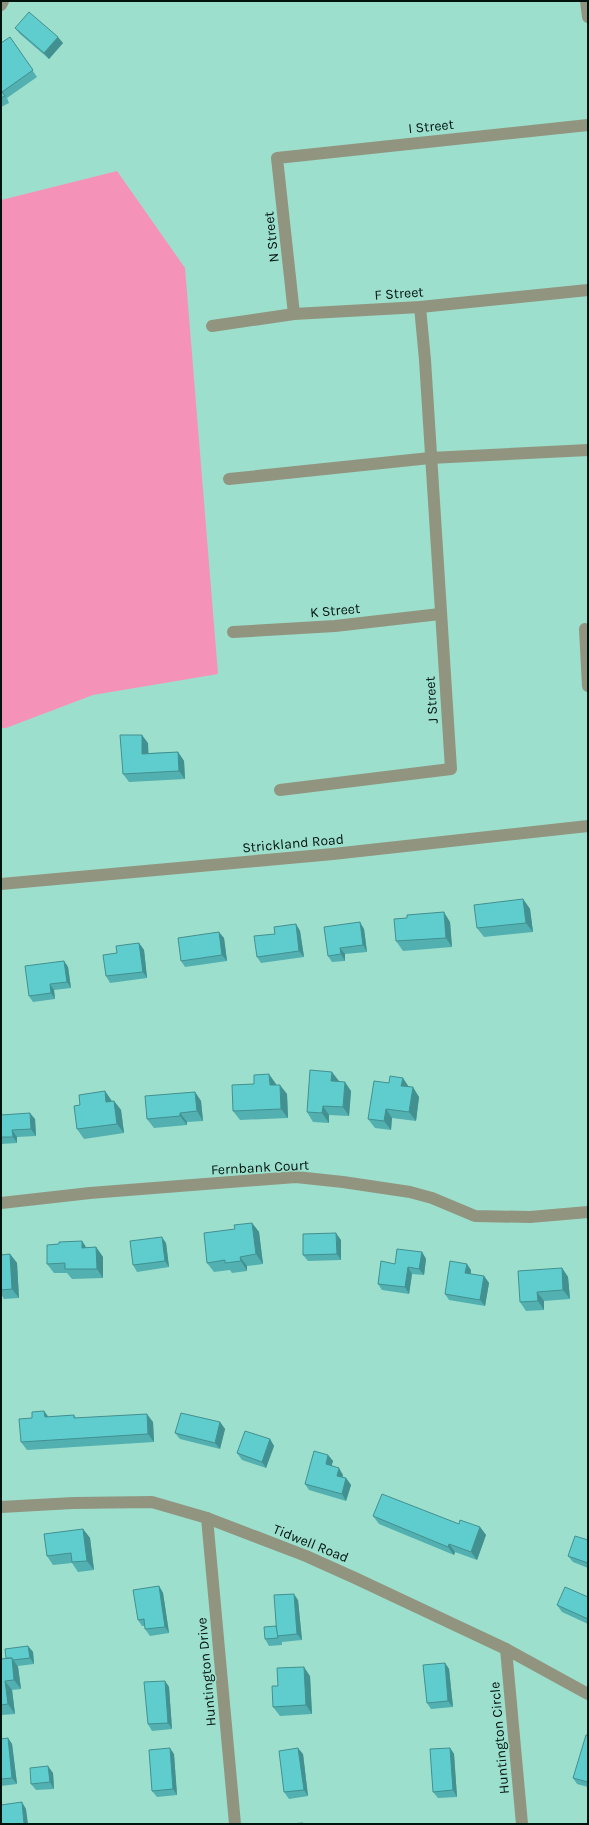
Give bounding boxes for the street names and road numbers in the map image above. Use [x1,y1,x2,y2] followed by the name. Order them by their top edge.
[407,116,455,137] street label: I Street
[260,211,283,263] street label: N Street
[374,283,424,304] street label: F Street
[309,600,361,621] street label: K Street
[421,676,442,724] street label: J Street
[241,831,345,856] street label: Strickland Road
[210,1156,310,1179] street label: Fernbank Court
[270,1521,351,1566] street label: Tidwell Road
[193,1617,220,1727] street label: Huntington Drive
[486,1681,513,1795] street label: Huntington Circle

